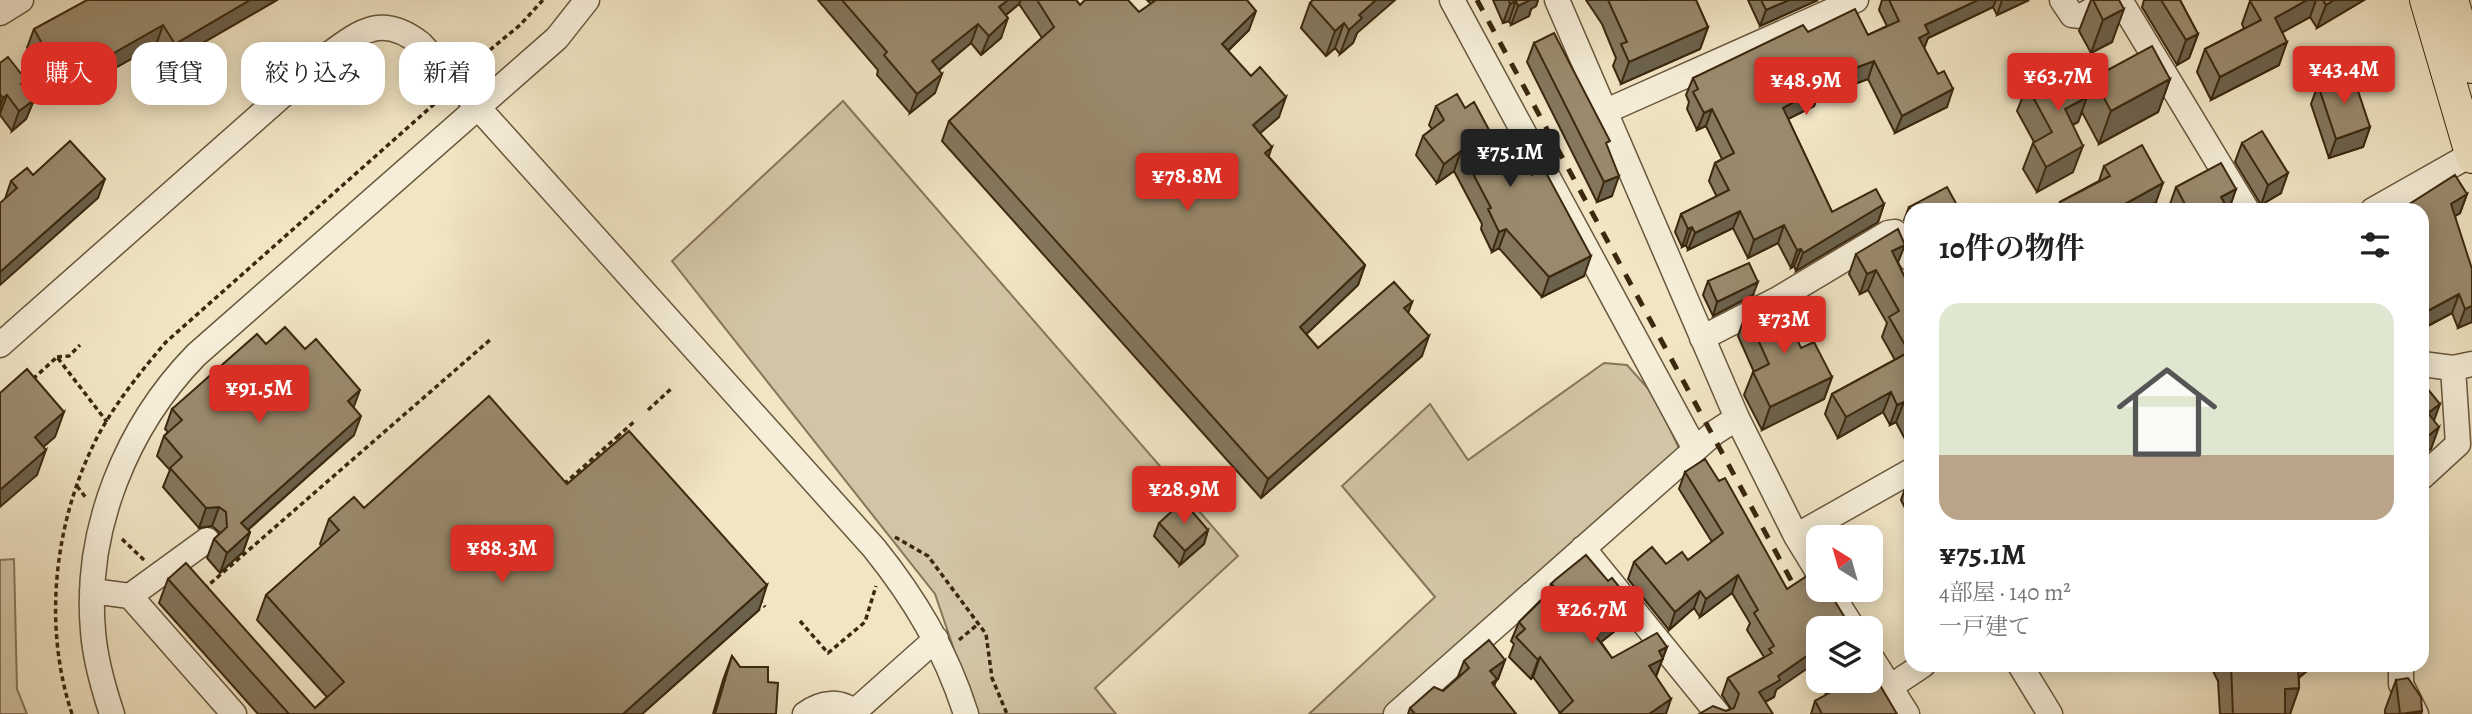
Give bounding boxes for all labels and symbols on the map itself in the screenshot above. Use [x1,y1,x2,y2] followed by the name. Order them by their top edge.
[2287,46,2401,106] pin: ¥43.4M
[2001,54,2115,113] pin: ¥63.7M
[1749,58,1863,117] pin: ¥48.9M
[1453,130,1567,189] pin: ¥75.1M
[1130,154,1244,213] pin: ¥78.8M
[1743,296,1825,356] pin: ¥73M
[202,366,316,425] pin: ¥91.5M
[1127,466,1241,526] pin: ¥28.9M
[1806,525,1883,602] north arrow
[445,526,559,585] pin: ¥88.3M
[1535,586,1649,646] pin: ¥26.7M

